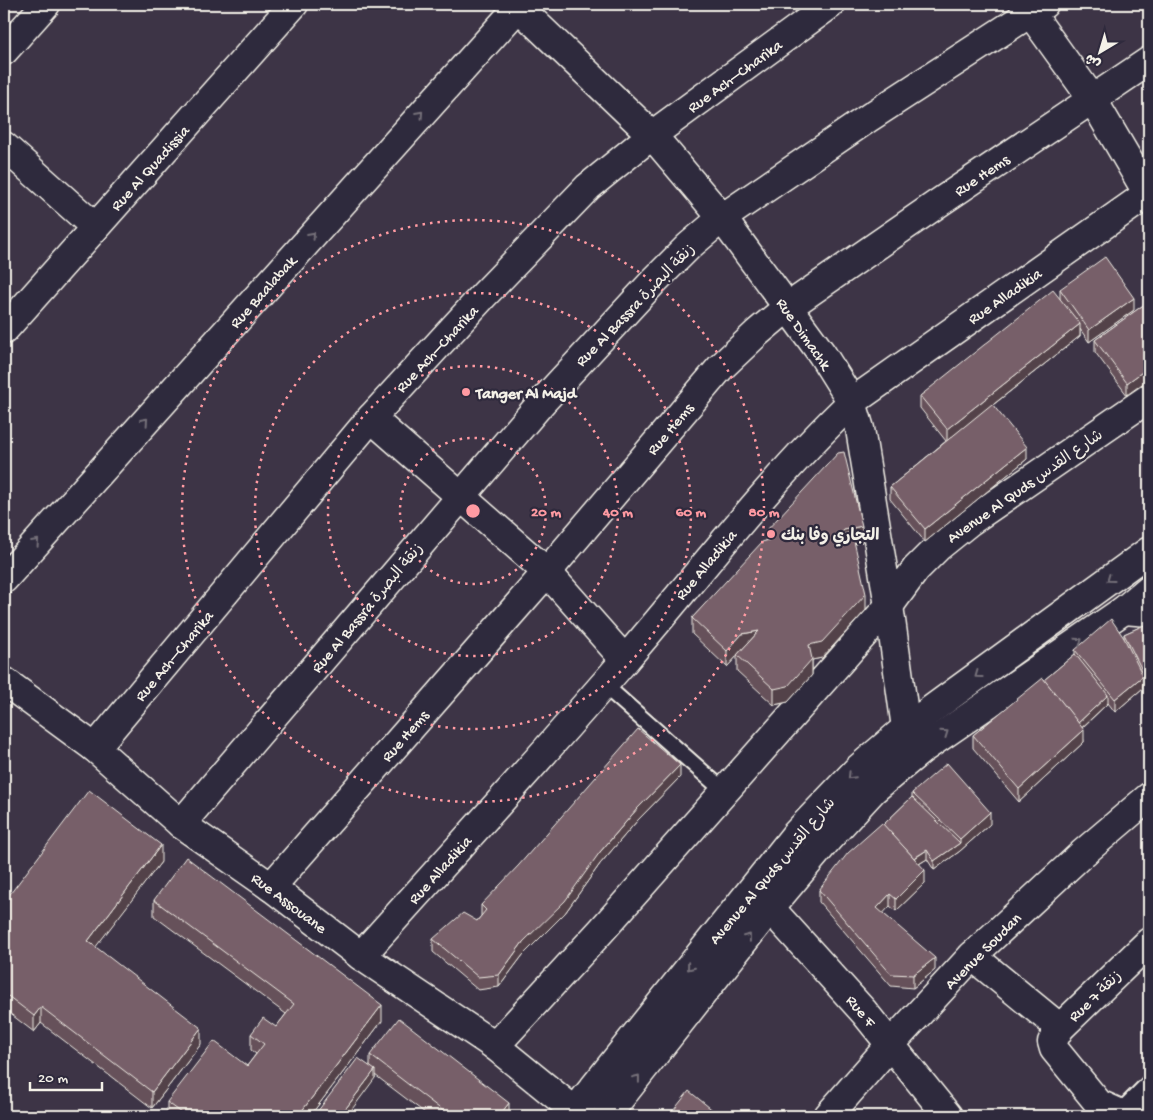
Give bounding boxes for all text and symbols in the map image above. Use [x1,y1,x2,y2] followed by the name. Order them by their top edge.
[1076,28,1126,78] north arrow
[685,36,788,119] street label: Rue Ach–Charika
[1082,49,1105,72] text: ش
[414,111,423,120] one-way arrow
[108,122,196,216] street label: Rue Al Quadissia
[952,151,1015,202] street label: Rue Hems
[306,232,315,241] one-way arrow
[572,240,700,372] street label: Rue Al Bassra زنقة البصرة
[227,252,303,333] street label: Rue Baalabak
[965,265,1047,330] street label: Rue Alladikia
[770,295,835,376] street label: Rue Dimachk
[393,302,485,398] street label: Rue Ach–Charika
[460,386,472,398] marker: Tanger Al Majd
[474,386,578,405] place label: Tanger Al Majd
[644,399,700,460] street label: Rue Hems
[139,418,148,427] one-way arrow
[944,427,1108,549] street label: Avenue Al Quds شارع القدس
[464,502,482,520] centre of rings
[531,504,561,522] text: 20 m
[602,504,633,522] text: 40 m
[676,504,707,522] text: 60 m
[749,504,780,522] text: 80 m
[673,526,743,605] street label: Rue Alladikia
[781,526,879,547] place label: التجاري وفا بنك
[765,528,777,540] marker: التجاري وفا بنك
[30,539,39,548] one-way arrow
[308,540,429,678] street label: Rue Al Bassra زنقة البصرة
[1107,574,1116,582] one-way arrow
[132,607,220,706] street label: Rue Ach–Charika
[1074,638,1083,647] one-way arrow
[974,669,984,678] one-way arrow
[379,707,435,767] street label: Rue Hems
[940,730,949,739] one-way arrow
[848,770,857,779] one-way arrow
[707,795,841,950] street label: Avenue Al Quds شارع القدس
[406,832,478,910] street label: Rue Alladikia
[246,870,330,940] street label: Rue Assouane
[942,910,1027,995] street label: Avenue Soudan
[742,933,751,943] one-way arrow
[688,961,696,970] one-way arrow
[1065,967,1127,1027] street label: Rue 7 زنقة
[840,992,879,1033] street label: Rue F
[30,1060,102,1092] scale bar
[38,1070,68,1088] text: 20 m
[631,1075,639,1084] one-way arrow

